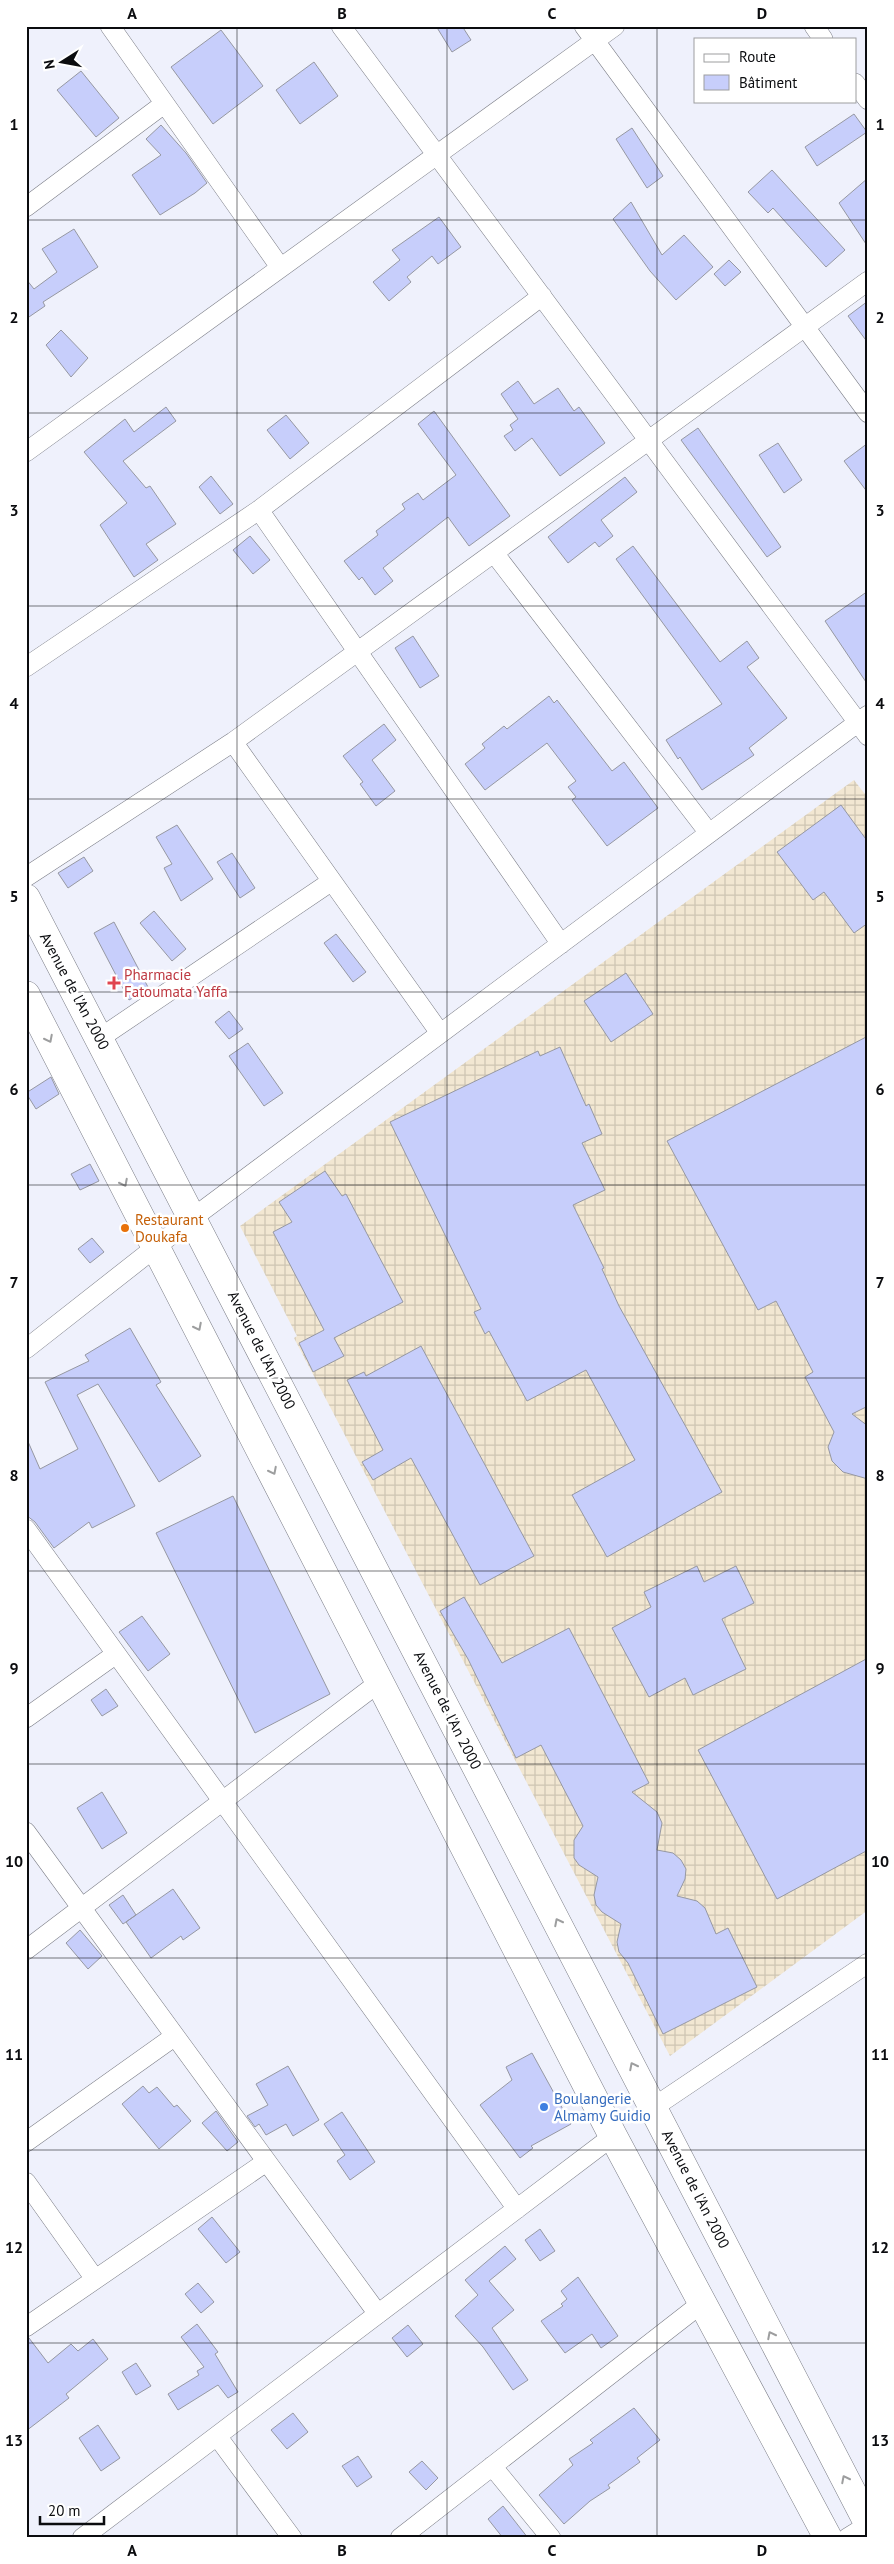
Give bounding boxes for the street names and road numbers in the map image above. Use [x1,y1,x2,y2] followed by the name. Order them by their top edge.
[36,929,114,1053] street label: Avenue de l'An 2000
[224,1288,300,1412] street label: Avenue de l'An 2000
[410,1648,486,1772] street label: Avenue de l'An 2000
[658,2127,734,2251] street label: Avenue de l'An 2000

